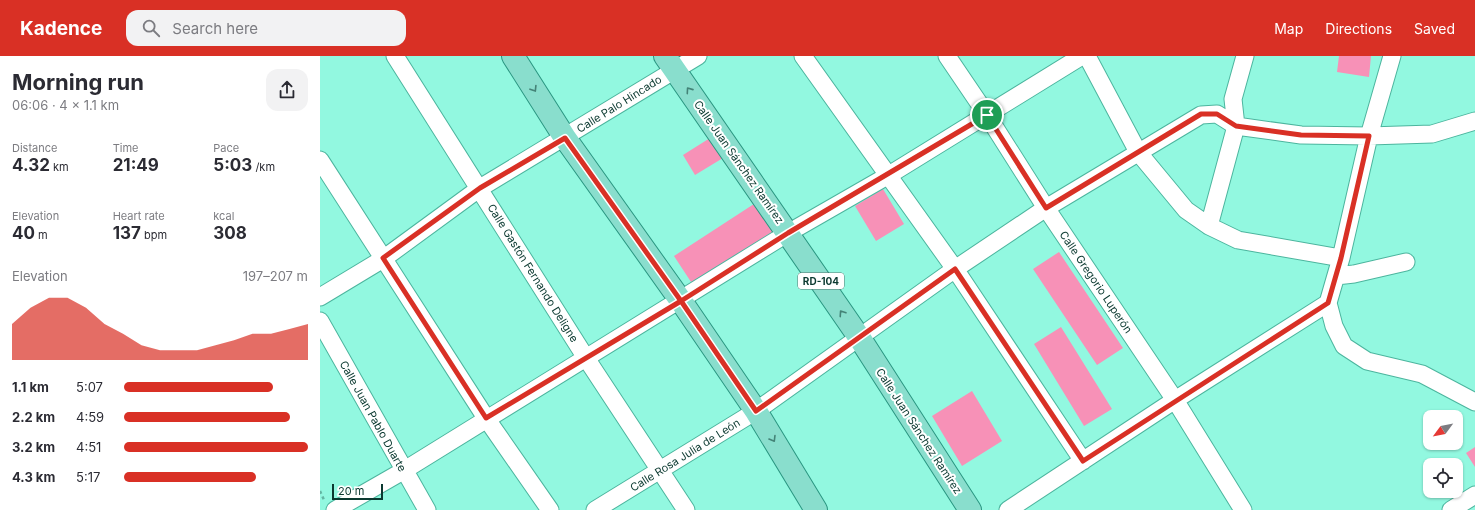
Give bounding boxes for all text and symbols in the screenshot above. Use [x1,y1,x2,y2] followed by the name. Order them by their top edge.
[126,10,406,46] search box
[20,17,102,40] text: Kadence
[140,17,162,39] icon: search
[172,19,258,38] text: Search here
[1274,20,1303,37] text: Map
[1325,20,1392,37] text: Directions
[1414,20,1455,37] text: Saved
[12,69,144,95] text: Morning run
[266,69,308,111] button: share
[574,72,665,136] street label: Calle Palo Hincado
[530,85,537,92] one-way arrow
[687,88,694,95] one-way arrow
[12,97,119,113] text: 06:06 · 4 × 1.1 km
[691,98,787,226] street label: Calle Juan Sánchez Ramírez
[970,98,1004,132] pin
[976,104,998,126] icon: arrive
[12,141,57,155] text: Distance
[113,141,138,155] text: Time
[213,141,239,155] text: Pace
[12,155,50,175] text: 4.32
[113,155,159,175] text: 21:49
[213,155,252,175] text: 5:03
[50,160,69,174] text: km
[252,160,275,174] text: /km
[485,201,581,345] street label: Calle Gastón Fernando Deligne
[12,209,59,223] text: Elevation
[113,209,165,223] text: Heart rate
[213,209,234,223] text: kcal
[12,223,35,243] text: 40
[113,223,141,243] text: 137
[213,223,247,243] text: 308
[35,228,48,242] text: m
[141,228,167,242] text: bpm
[1056,228,1136,336] street label: Calle Gregorio Luperón
[12,268,68,284] text: Elevation
[243,268,308,284] text: 197–207 m
[798,273,844,289] road number: RD-104
[840,310,847,317] one-way arrow
[337,358,409,474] street label: Calle Juan Pablo Duarte
[873,365,965,497] street label: Calle Juan Sánchez Ramírez
[12,379,49,395] text: 1.1 km
[76,379,103,395] text: 5:07
[12,409,55,425] text: 2.2 km
[76,409,104,425] text: 4:59
[1423,410,1463,450] north arrow
[1423,410,1463,498] map controls
[627,415,743,495] street label: Calle Rosa Julia de León
[768,435,776,442] one-way arrow
[12,439,55,455] text: 3.2 km
[76,439,101,455] text: 4:51
[1423,458,1463,498] button: locate
[12,469,55,485] text: 4.3 km
[76,469,100,485] text: 5:17
[332,482,383,501] scale bar
[338,484,364,498] text: 20 m

